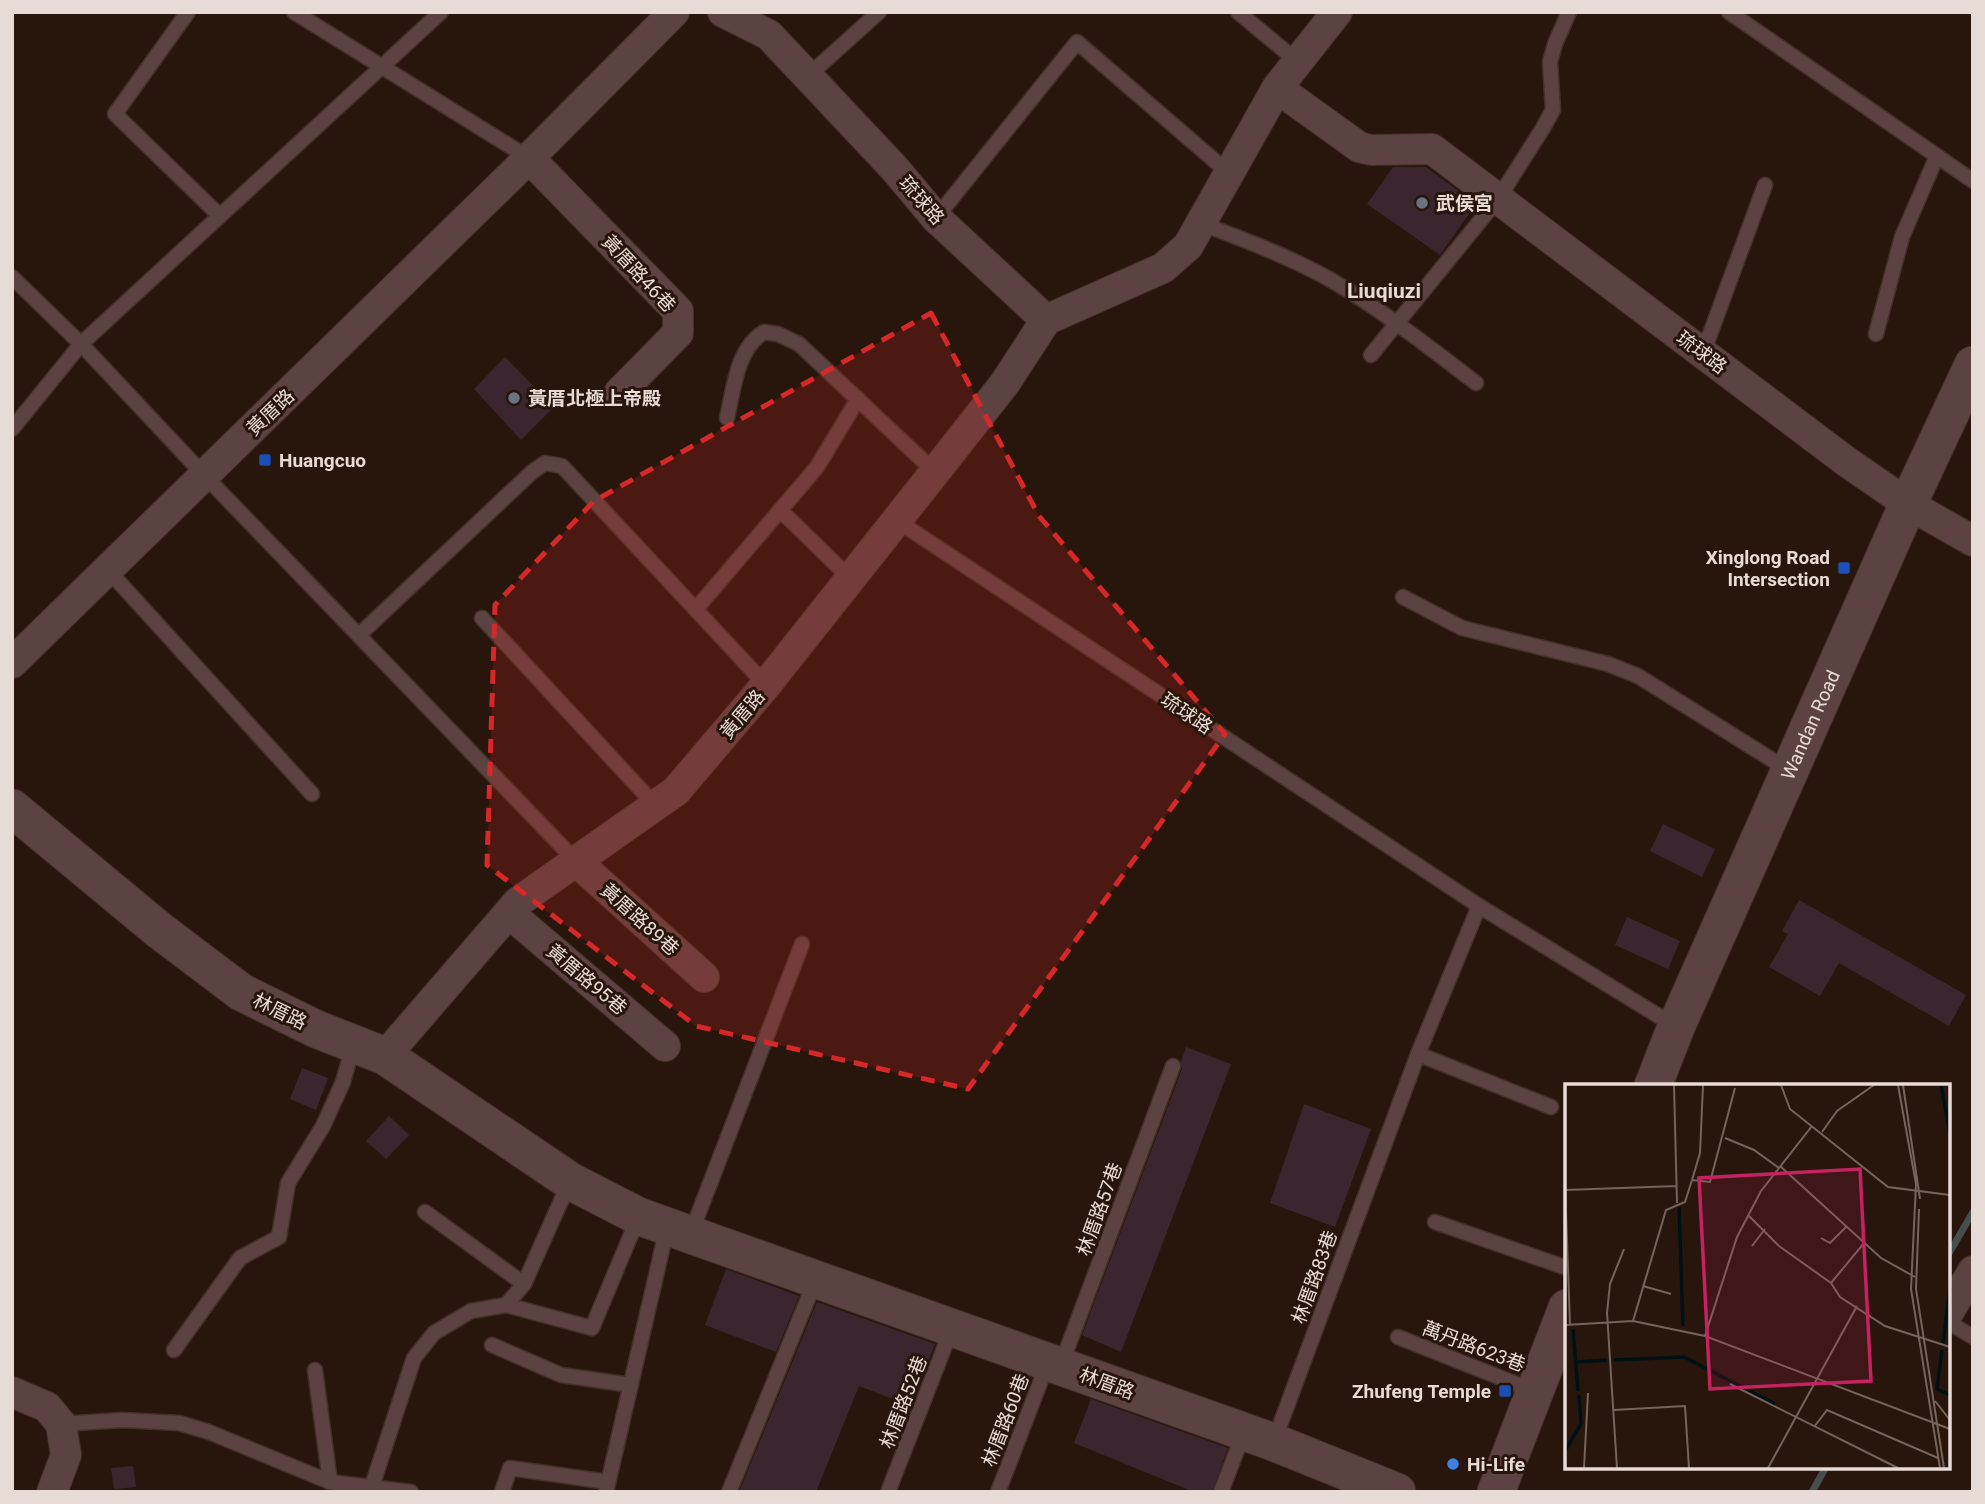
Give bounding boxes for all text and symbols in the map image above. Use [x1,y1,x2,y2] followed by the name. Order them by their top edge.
[894,171,949,229] street label: 琉球路
[1436,192,1493,215] place label: 武侯宮
[1414,195,1430,211] marker: 武侯宮
[597,230,680,317] street label: 黃厝路46巷
[1347,279,1421,303] district label: Liuqiuzi
[1672,326,1731,379] street label: 琉球路
[242,384,299,440] street label: 黃厝路
[528,387,661,410] place label: 黃厝北極上帝殿
[506,390,522,406] marker: 黃厝北極上帝殿
[279,449,366,472] place label: Huangcuo
[257,452,273,468] marker: Huangcuo
[1706,546,1830,591] place label: Xinglong Road Intersection
[1836,560,1852,576] marker: Xinglong Road Intersection
[1776,667,1845,783] street label: Wandan Road
[715,685,770,744] street label: 黃厝路
[1157,688,1217,739] street label: 琉球路
[596,878,684,960] street label: 黃厝路89巷
[542,939,631,1019] street label: 黃厝路95巷
[249,989,310,1034] street label: 林厝路
[1565,1084,1950,1469] inset map
[1072,1159,1127,1259] street label: 林厝路57巷
[1287,1227,1342,1327] street label: 林厝路83巷
[1419,1316,1528,1377] street label: 萬丹路623巷
[875,1353,932,1452] street label: 林厝路52巷
[1076,1363,1138,1404] street label: 林厝路
[977,1371,1034,1470] street label: 林厝路60巷
[1352,1380,1491,1403] place label: Zhufeng Temple
[1497,1383,1513,1399] marker: Zhufeng Temple
[1467,1453,1525,1476] place label: Hi-Life
[1445,1456,1461,1472] marker: Hi-Life

